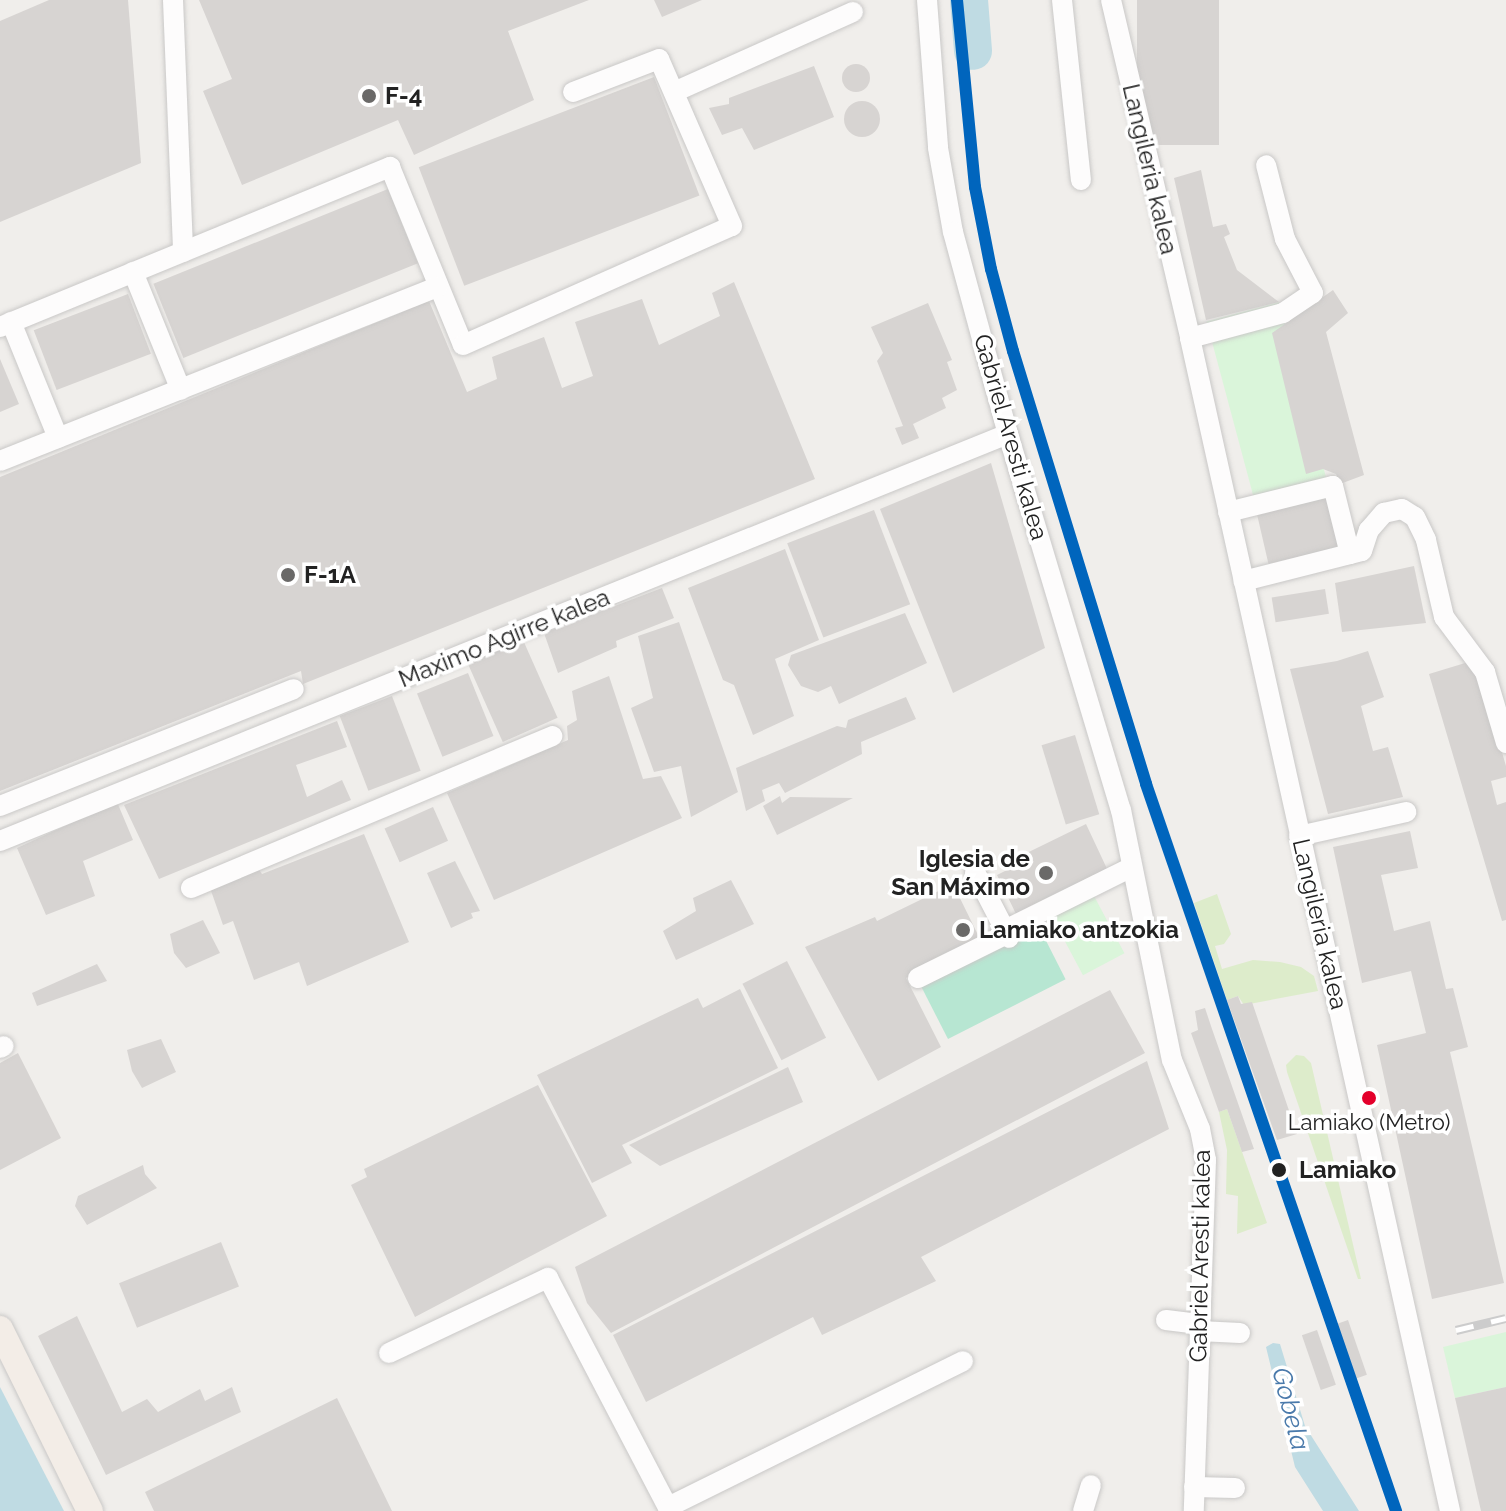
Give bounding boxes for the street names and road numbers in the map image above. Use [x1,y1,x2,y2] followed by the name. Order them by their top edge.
[1116,81,1184,257] street label: Langileria kalea
[968,330,1054,544] street label: Gabriel Aresti kalea
[394,582,614,694] street label: Maximo Agirre kalea
[1286,836,1354,1012] street label: Langileria kalea
[1184,1149,1216,1363] street label: Gabriel Aresti kalea

